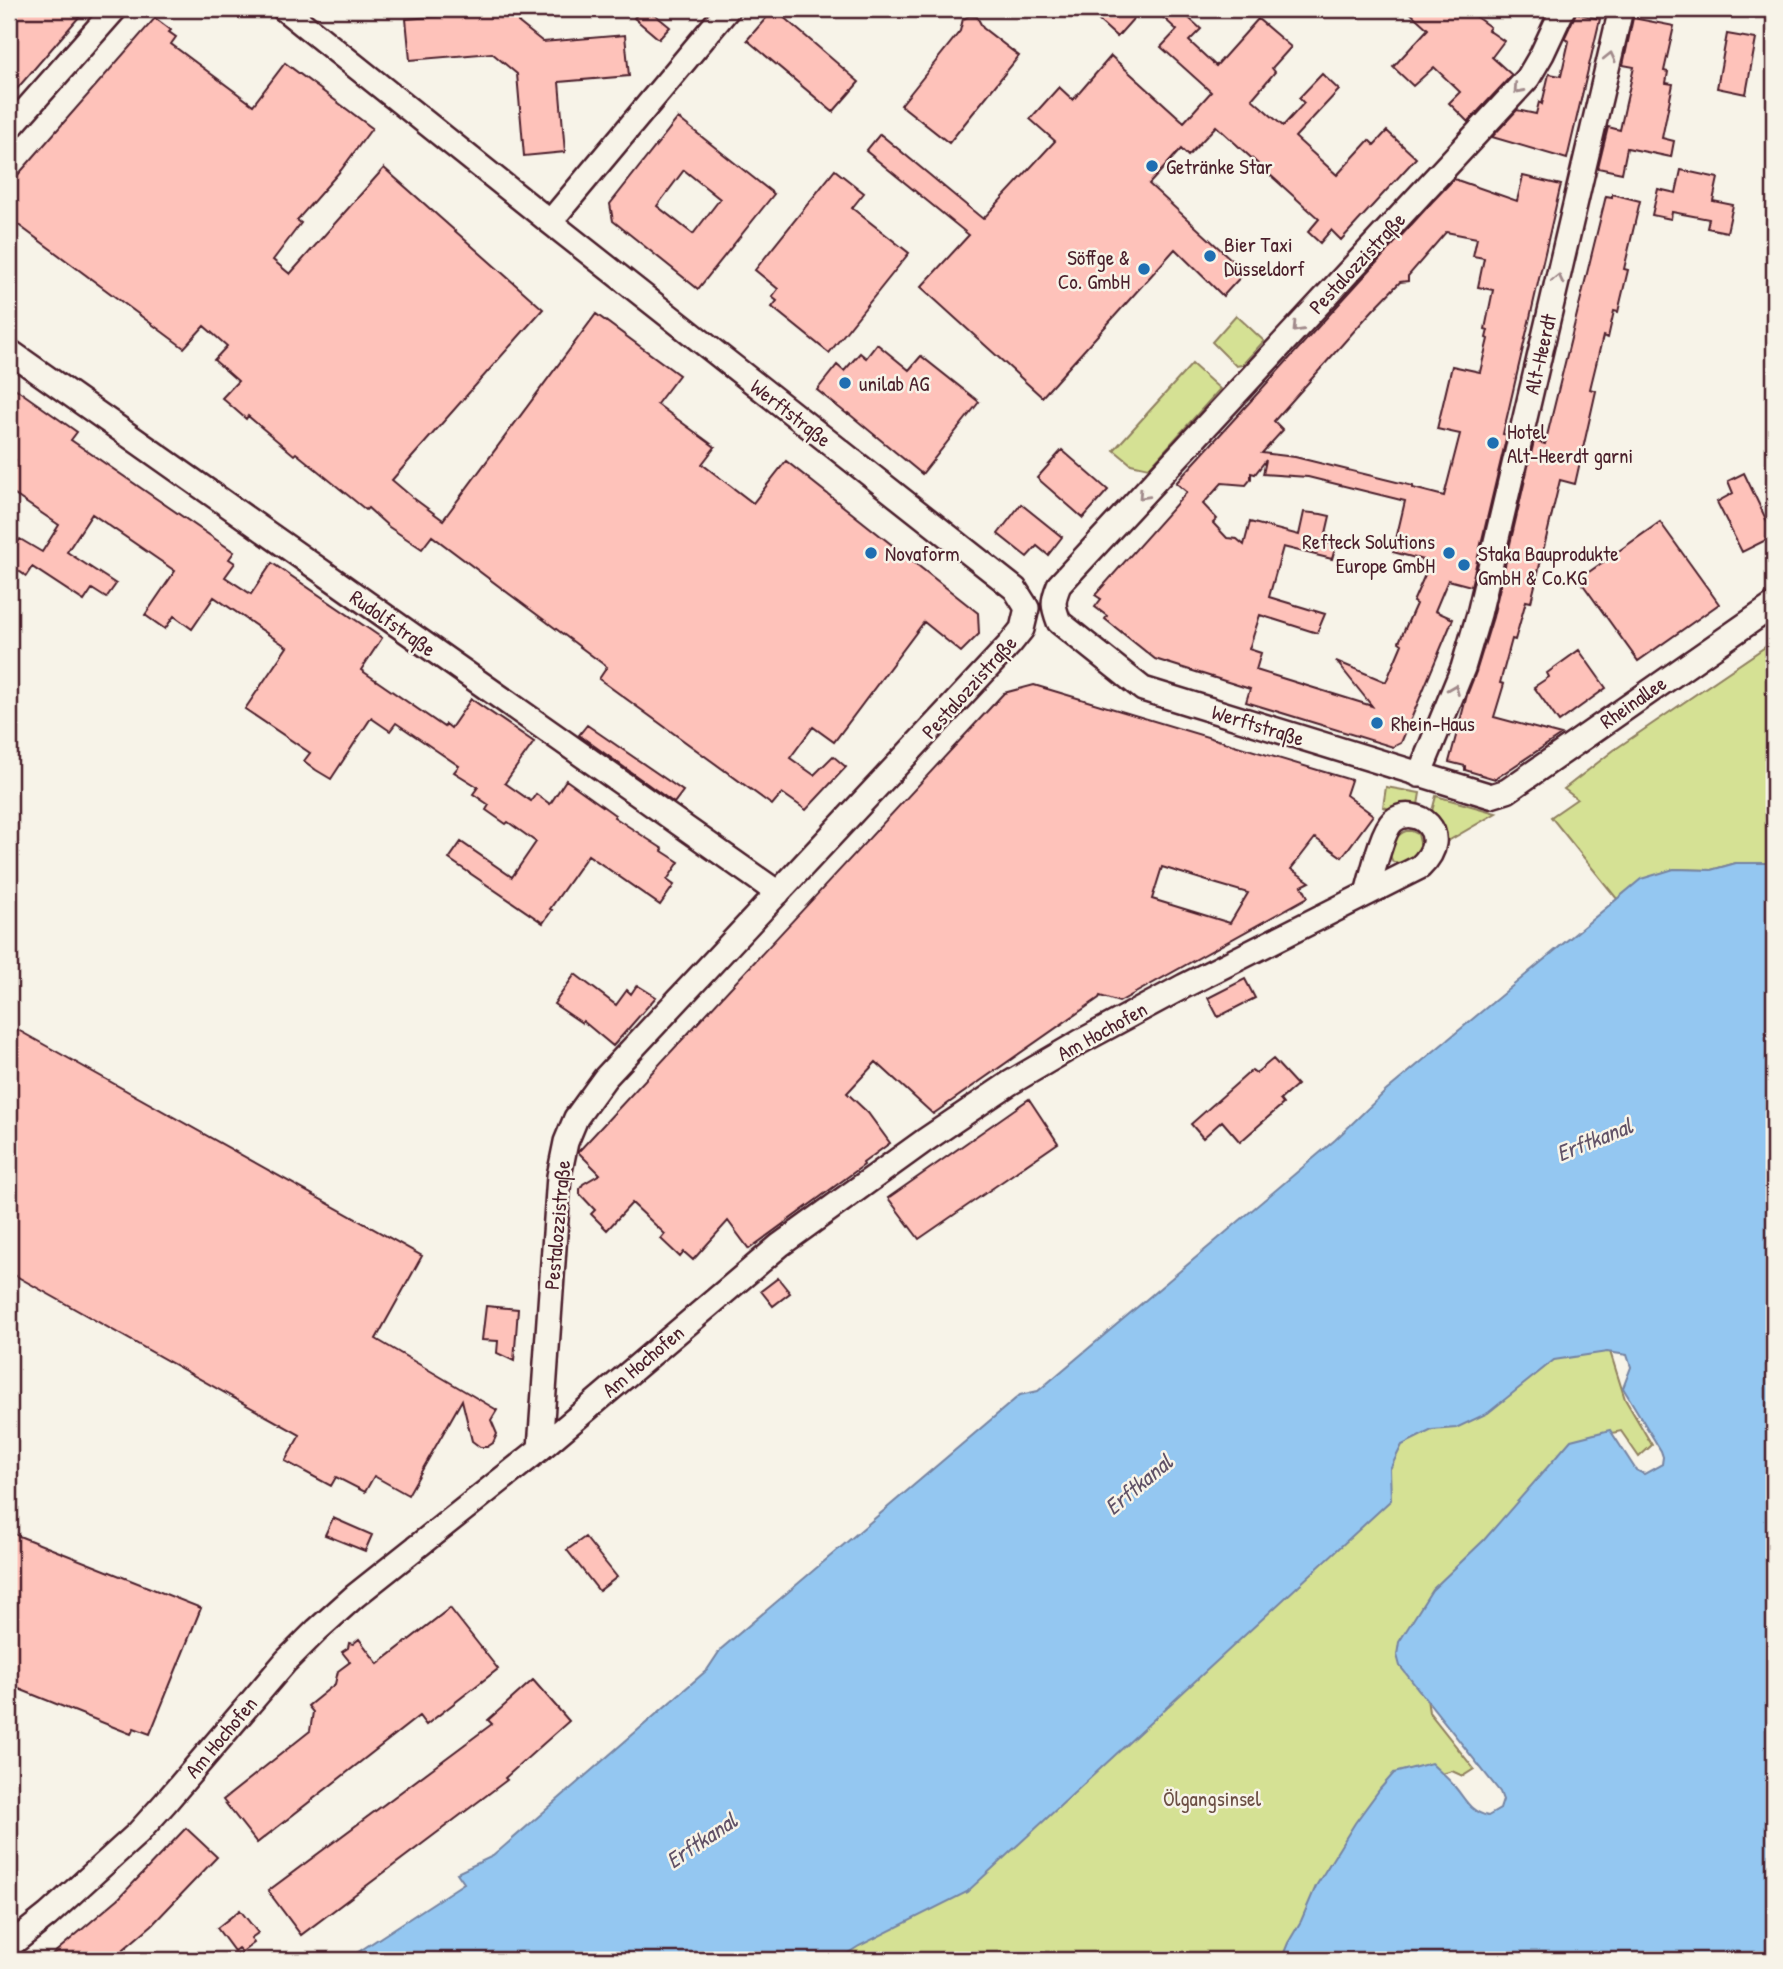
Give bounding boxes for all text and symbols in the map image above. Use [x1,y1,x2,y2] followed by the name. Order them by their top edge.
[1602,51,1616,63] one-way arrow
[1513,81,1526,94] one-way arrow
[1166,152,1273,181] place label: Getränke Star
[1144,158,1160,174] marker: Getränke Star
[1302,206,1412,320] street label: Pestalozzistraße
[1224,230,1305,283] place label: Bier Taxi Düsseldorf
[1058,243,1130,296] place label: Söffge & Co. GmbH
[1202,248,1218,264] marker: Bier Taxi Düsseldorf
[1136,261,1152,277] marker: Söffge & Co. GmbH
[1550,273,1564,285] one-way arrow
[1517,310,1563,397] street label: Alt-Heerdt
[1293,320,1306,333] one-way arrow
[859,369,929,398] place label: unilab AG
[745,372,837,454] street label: Werftstraße
[837,375,853,391] marker: unilab AG
[1507,417,1633,470] place label: Hotel Alt-Heerdt garni
[1485,435,1501,451] marker: Hotel Alt-Heerdt garni
[1138,487,1151,500] one-way arrow
[1302,527,1435,580] place label: Refteck Solutions Europe GmbH
[885,539,960,568] place label: Novaform
[1478,539,1619,592] place label: Staka Bauprodukte GmbH & Co.KG
[863,545,879,561] marker: Novaform
[1441,545,1457,561] marker: Refteck Solutions Europe GmbH
[1456,557,1472,573] marker: Staka Bauprodukte GmbH & Co.KG
[344,583,442,663] street label: Rudolfstraße
[915,629,1023,745] street label: Pestalozzistraße
[1594,669,1672,735] street label: Rheinallee
[1446,684,1460,696] one-way arrow
[1208,697,1308,753] street label: Werftstraße
[1391,709,1475,738] place label: Rhein-Haus
[1369,715,1385,731] marker: Rhein-Haus
[1052,994,1152,1068] street label: Am Hochofen
[1551,1109,1637,1168] water label: Erftkanal
[537,1159,577,1291] street label: Pestalozzistraße
[596,1318,690,1404] street label: Am Hochofen
[1098,1446,1179,1521] water label: Erftkanal
[178,1690,264,1784] street label: Am Hochofen
[1163,1784,1261,1813] park label: Ölgangsinsel
[659,1804,743,1875] water label: Erftkanal

